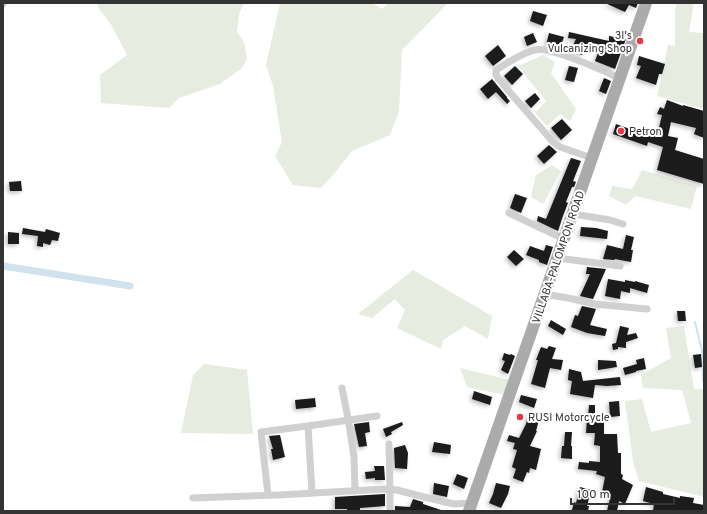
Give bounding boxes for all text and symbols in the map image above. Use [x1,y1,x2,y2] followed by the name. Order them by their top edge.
[547,29,632,56] place label: 3I's Vulcanizing Shop
[635,36,645,46] marker: 3I's Vulcanizing Shop
[629,125,662,139] place label: Petron
[616,126,626,136] marker: Petron
[530,189,588,325] street label: VILLABA-PALOMPON ROAD
[528,411,610,425] place label: RUSI Motorcycle
[515,412,525,422] marker: RUSI Motorcycle
[571,480,674,506] scale bar
[577,487,610,503] text: 100 m

